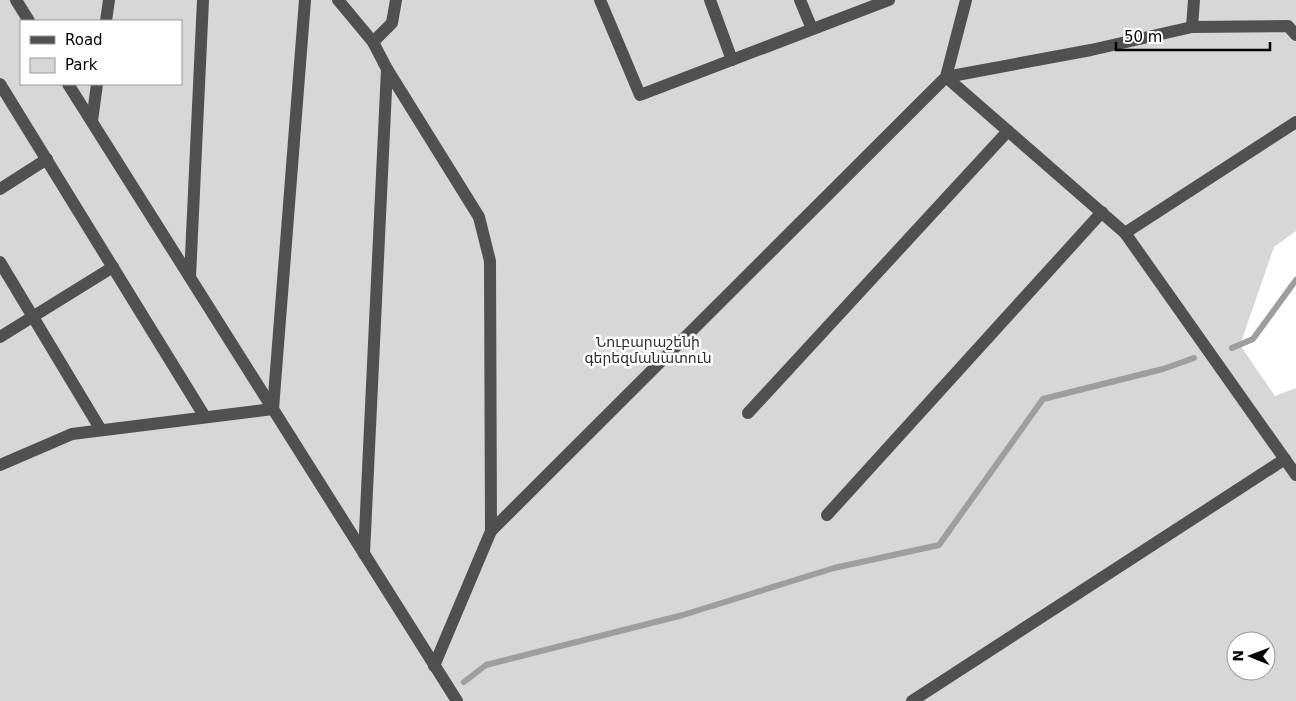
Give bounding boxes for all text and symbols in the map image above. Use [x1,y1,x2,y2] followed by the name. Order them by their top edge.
[20,20,182,85] legend
[1116,20,1270,52] scale bar
[1124,28,1162,46] text: 50 m
[65,31,103,49] text: Road
[65,56,98,74] text: Park
[584,334,712,366] park label: Նուբարաշենի գերեզմանատուն
[1226,631,1276,681] north arrow
[1230,650,1246,662] text: N

